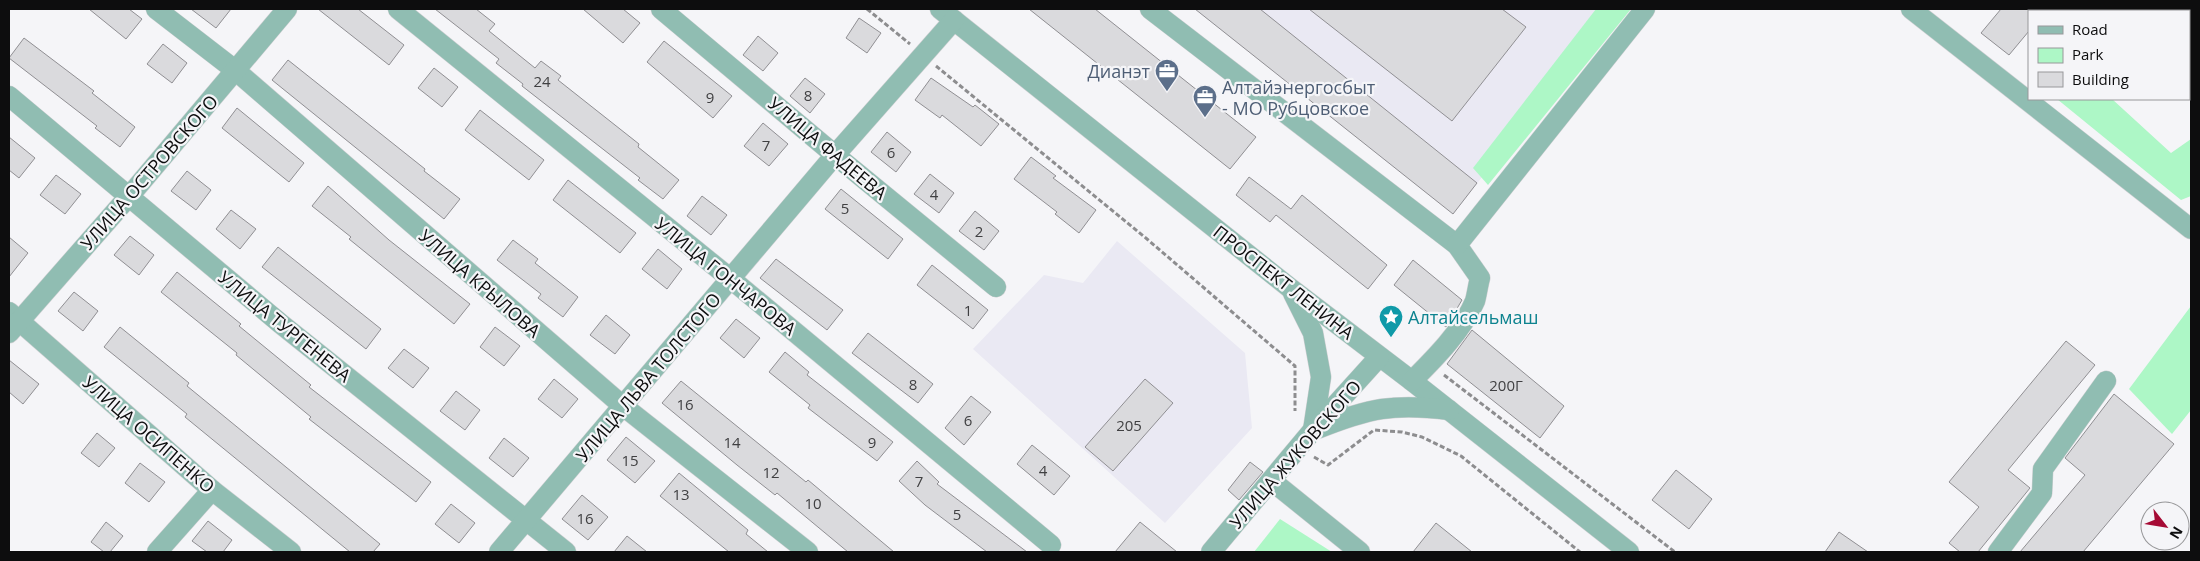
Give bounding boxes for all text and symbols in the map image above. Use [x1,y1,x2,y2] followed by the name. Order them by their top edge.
[2028,10,2190,100] legend
[2072,19,2108,39] text: Road
[2072,44,2103,64] text: Park
[1154,58,1180,92] office icon: Дианэт
[1087,59,1151,83] place label: Дианэт
[2072,69,2129,89] text: Building
[533,71,551,91] house number: 24
[1222,75,1376,120] place label: Алтайэнергосбыт - МО Рубцовское
[1192,84,1218,118] office icon: Алтайэнергосбыт - МО Рубцовское
[804,85,812,105] house number: 8
[706,87,714,107] house number: 9
[75,89,223,255] street label: УЛИЦА ОСТРОВСКОГО
[764,91,893,205] street label: УЛИЦА ФАДЕЕВА
[762,135,770,155] house number: 7
[887,142,895,162] house number: 6
[930,184,939,204] house number: 4
[841,198,849,218] house number: 5
[650,212,802,341] street label: УЛИЦА ГОНЧАРОВА
[1209,220,1360,345] street label: ПРОСПЕКТ ЛЕНИНА
[975,221,983,241] house number: 2
[414,224,546,343] street label: УЛИЦА КРЫЛОВА
[214,265,357,387] street label: УЛИЦА ТУРГЕНЕВА
[570,287,726,467] street label: УЛИЦА ЛЬВА ТОЛСТОГО
[964,300,972,320] house number: 1
[1378,304,1404,338] place icon: Алтайсельмаш
[1408,305,1538,329] place label: Алтайсельмаш
[78,370,220,498] street label: УЛИЦА ОСИПЕНКО
[909,374,917,394] house number: 8
[1224,375,1366,533] street label: УЛИЦА ЖУКОВСКОГО
[1489,375,1523,395] house number: 200Г
[676,394,694,414] house number: 16
[964,410,972,430] house number: 6
[1116,415,1142,435] house number: 205
[723,432,741,452] house number: 14
[868,432,876,452] house number: 9
[621,450,639,470] house number: 15
[1039,460,1048,480] house number: 4
[762,462,780,482] house number: 12
[915,471,923,491] house number: 7
[672,484,690,504] house number: 13
[804,493,822,513] house number: 10
[2140,501,2190,551] north arrow
[953,504,961,524] house number: 5
[576,508,594,528] house number: 16
[2165,523,2188,543] text: N

